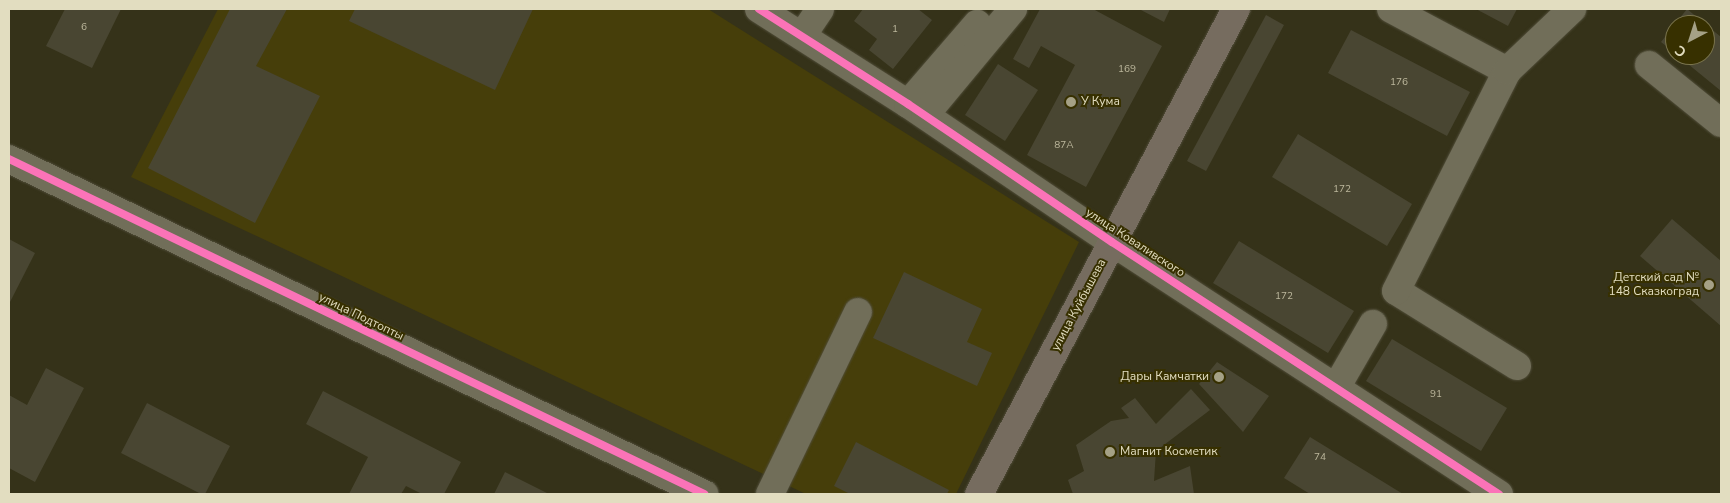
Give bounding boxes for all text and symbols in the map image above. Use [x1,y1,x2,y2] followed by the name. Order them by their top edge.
[1665,15,1715,65] north arrow
[81,22,87,34] house number: 6
[892,24,898,36] house number: 1
[1671,41,1690,61] text: С
[1118,64,1136,76] house number: 169
[1390,77,1408,89] house number: 176
[1081,95,1120,109] place label: У Кума
[1065,96,1077,108] marker: У Кума
[1054,140,1074,152] house number: 87А
[1333,184,1351,196] house number: 172
[1083,206,1187,280] street label: улица Коваливского
[1049,257,1109,353] street label: улица Куйбышева
[1608,271,1699,299] place label: Детский сад № 148 Сказкоград
[1703,279,1715,291] marker: Детский сад № 148 Сказкоград
[316,290,406,344] street label: улица Подтопты
[1275,291,1293,303] house number: 172
[1120,370,1209,384] place label: Дары Камчатки
[1213,371,1225,383] marker: Дары Камчатки
[1430,389,1442,401] house number: 91
[1120,445,1218,459] place label: Магнит Косметик
[1104,446,1116,458] marker: Магнит Косметик
[1314,452,1326,464] house number: 74

